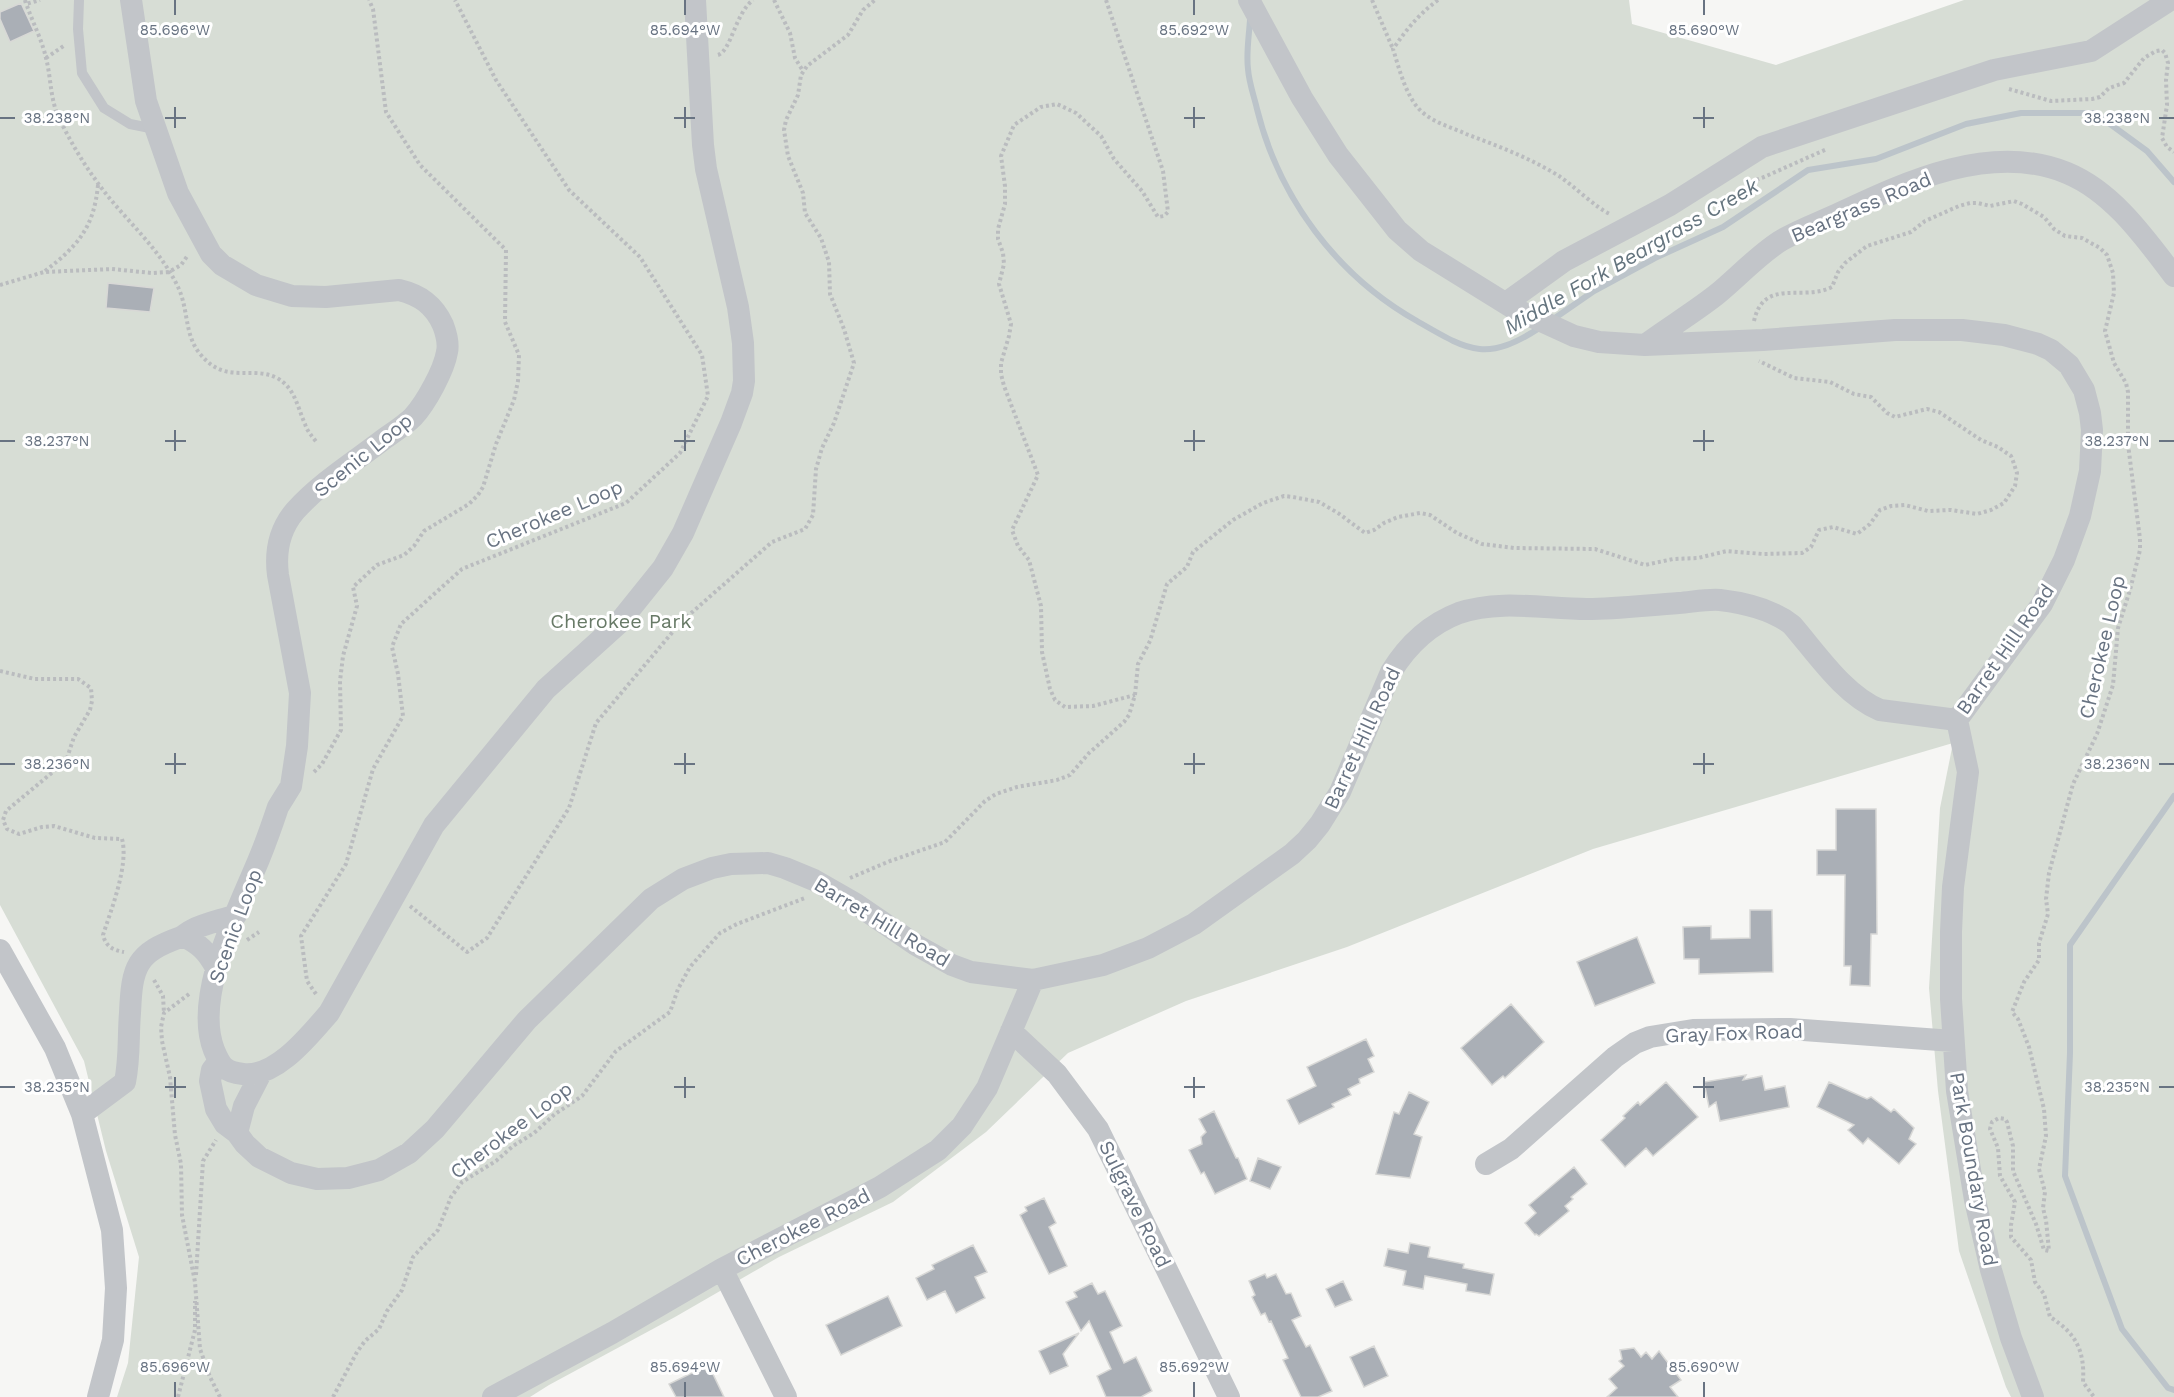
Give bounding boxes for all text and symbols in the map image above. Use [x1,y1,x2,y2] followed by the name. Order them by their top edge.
[140,21,210,39] text: 85.696°W
[650,21,720,39] text: 85.694°W
[1159,21,1229,39] text: 85.692°W
[1669,21,1739,39] text: 85.690°W
[24,109,90,127] text: 38.238°N
[2084,109,2150,127] text: 38.238°N
[1787,167,1935,247] street label: Beargrass Road
[1499,173,1763,339] water label: Middle Fork Beargrass Creek
[309,408,417,502] street label: Scenic Loop
[24,432,90,450] text: 38.237°N
[2084,432,2150,450] text: 38.237°N
[482,474,626,554] street label: Cherokee Loop
[2074,573,2130,721] street label: Cherokee Loop
[1951,579,2059,719] street label: Barret Hill Road
[550,609,692,633] park label: Cherokee Park
[1319,663,1405,813] street label: Barret Hill Road
[24,755,90,773] text: 38.236°N
[2084,755,2150,773] text: 38.236°N
[203,866,267,986] street label: Scenic Loop
[810,872,954,972] street label: Barret Hill Road
[1664,1019,1804,1047] street label: Gray Fox Road
[1945,1070,2003,1268] street label: Park Boundary Road
[445,1076,577,1184] street label: Cherokee Loop
[24,1078,90,1096] text: 38.235°N
[2084,1078,2150,1096] text: 38.235°N
[1094,1137,1176,1271] street label: Sulgrave Road
[732,1183,874,1271] street label: Cherokee Road
[140,1358,210,1376] text: 85.696°W
[650,1358,720,1376] text: 85.694°W
[1159,1358,1229,1376] text: 85.692°W
[1669,1358,1739,1376] text: 85.690°W

